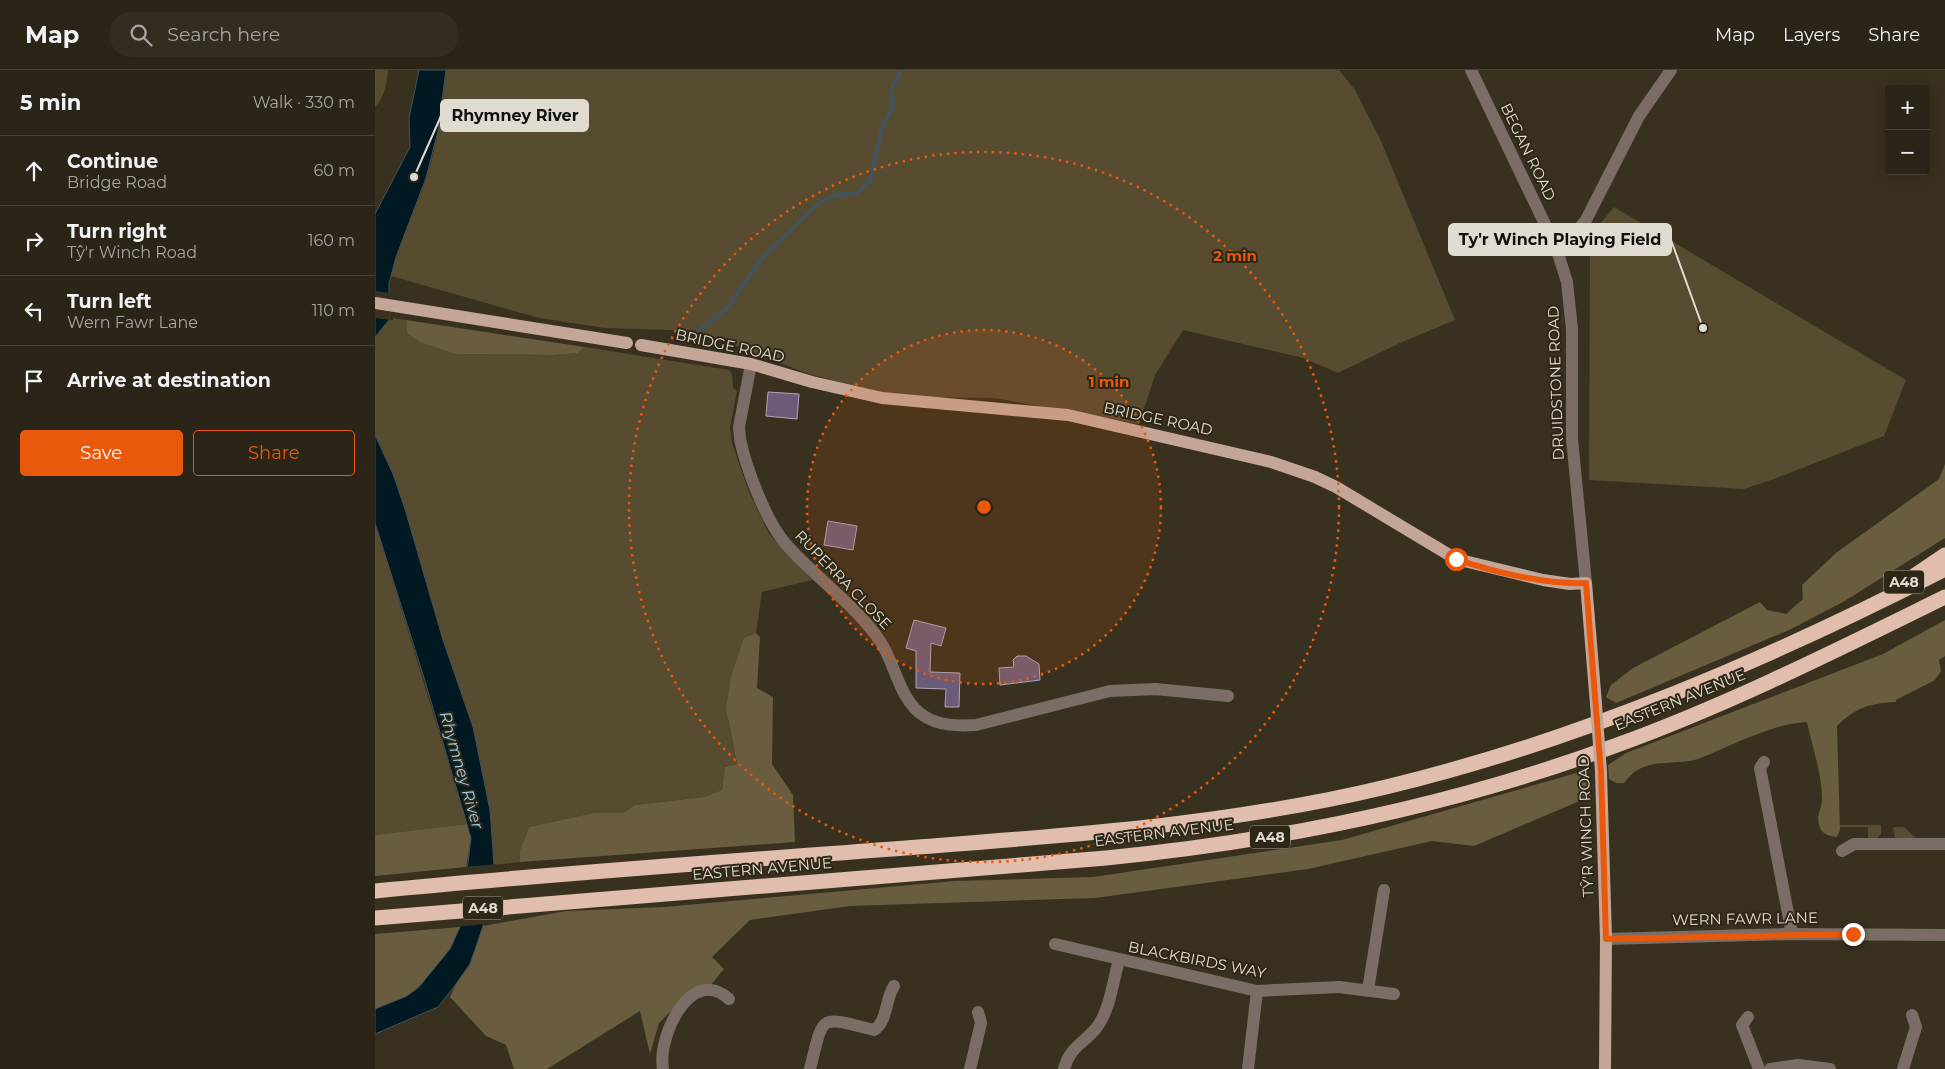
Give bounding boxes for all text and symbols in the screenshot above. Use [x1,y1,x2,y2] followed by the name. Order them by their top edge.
[109,12,459,57] search box
[25,20,79,49] text: Map
[127,21,155,49] icon: search
[167,23,280,46] text: Search here
[1715,24,1755,46] text: Map
[1783,24,1840,46] text: Layers
[1868,24,1920,46] text: Share
[1885,85,1930,175] map controls
[1885,85,1930,130] button: +
[20,90,81,115] text: 5 min
[253,93,355,112] text: Walk · 330 m
[441,100,588,131] callout: Rhymney River
[1497,100,1560,204] street label: BEGAN ROAD
[451,106,579,125] text: Rhymney River
[1885,130,1930,175] button: −
[67,150,158,173] text: Continue
[20,157,48,185] icon: ahead
[313,161,355,180] text: 60 m
[67,173,167,192] text: Bridge Road
[67,220,167,243] text: Turn right
[1449,224,1671,255] callout: Ty'r Winch Playing Field
[20,227,48,255] icon: right
[1459,230,1661,249] text: Ty'r Winch Playing Field
[308,231,355,250] text: 160 m
[67,243,197,262] text: Tŷ'r Winch Road
[1213,246,1257,265] text: 2 min
[67,290,152,313] text: Turn left
[20,297,48,325] icon: left
[312,301,355,320] text: 110 m
[1543,305,1568,461] street label: DRUIDSTONE ROAD
[67,313,198,332] text: Wern Fawr Lane
[674,325,786,366] street label: BRIDGE ROAD
[20,367,48,395] icon: arrive
[67,369,271,392] text: Arrive at destination
[1089,372,1129,391] text: 1 min
[1102,398,1214,439] street label: BRIDGE ROAD
[20,430,183,476] button: Save
[193,430,355,476] button: Share
[975,498,993,516] centre of rings
[791,526,896,633] street label: RUPERRA CLOSE
[1445,548,1468,571] route start
[1884,571,1924,594] road number: A48
[1611,664,1748,735] street label: EASTERN AVENUE
[436,709,488,832] water label: Rhymney River
[1574,755,1597,897] street label: TŶ'R WINCH ROAD
[1093,815,1235,850] street label: EASTERN AVENUE
[1250,826,1290,849] road number: A48
[691,853,833,884] street label: EASTERN AVENUE
[463,896,503,920] road number: A48
[1672,908,1818,929] street label: WERN FAWR LANE
[1842,923,1865,946] route end
[1127,937,1268,982] street label: BLACKBIRDS WAY

